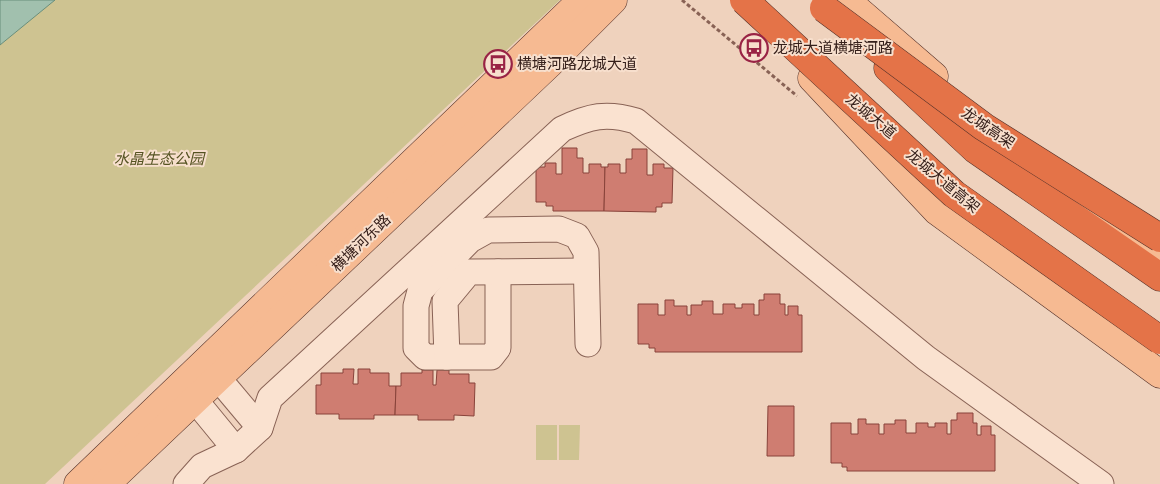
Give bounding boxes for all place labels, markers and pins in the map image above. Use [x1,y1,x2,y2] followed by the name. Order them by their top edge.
[739,33,769,63] bus stop icon: 龙城大道横塘河路
[773,39,893,56] place label: 龙城大道横塘河路
[483,49,513,79] bus stop icon: 横塘河路龙城大道
[517,55,637,72] place label: 横塘河路龙城大道

